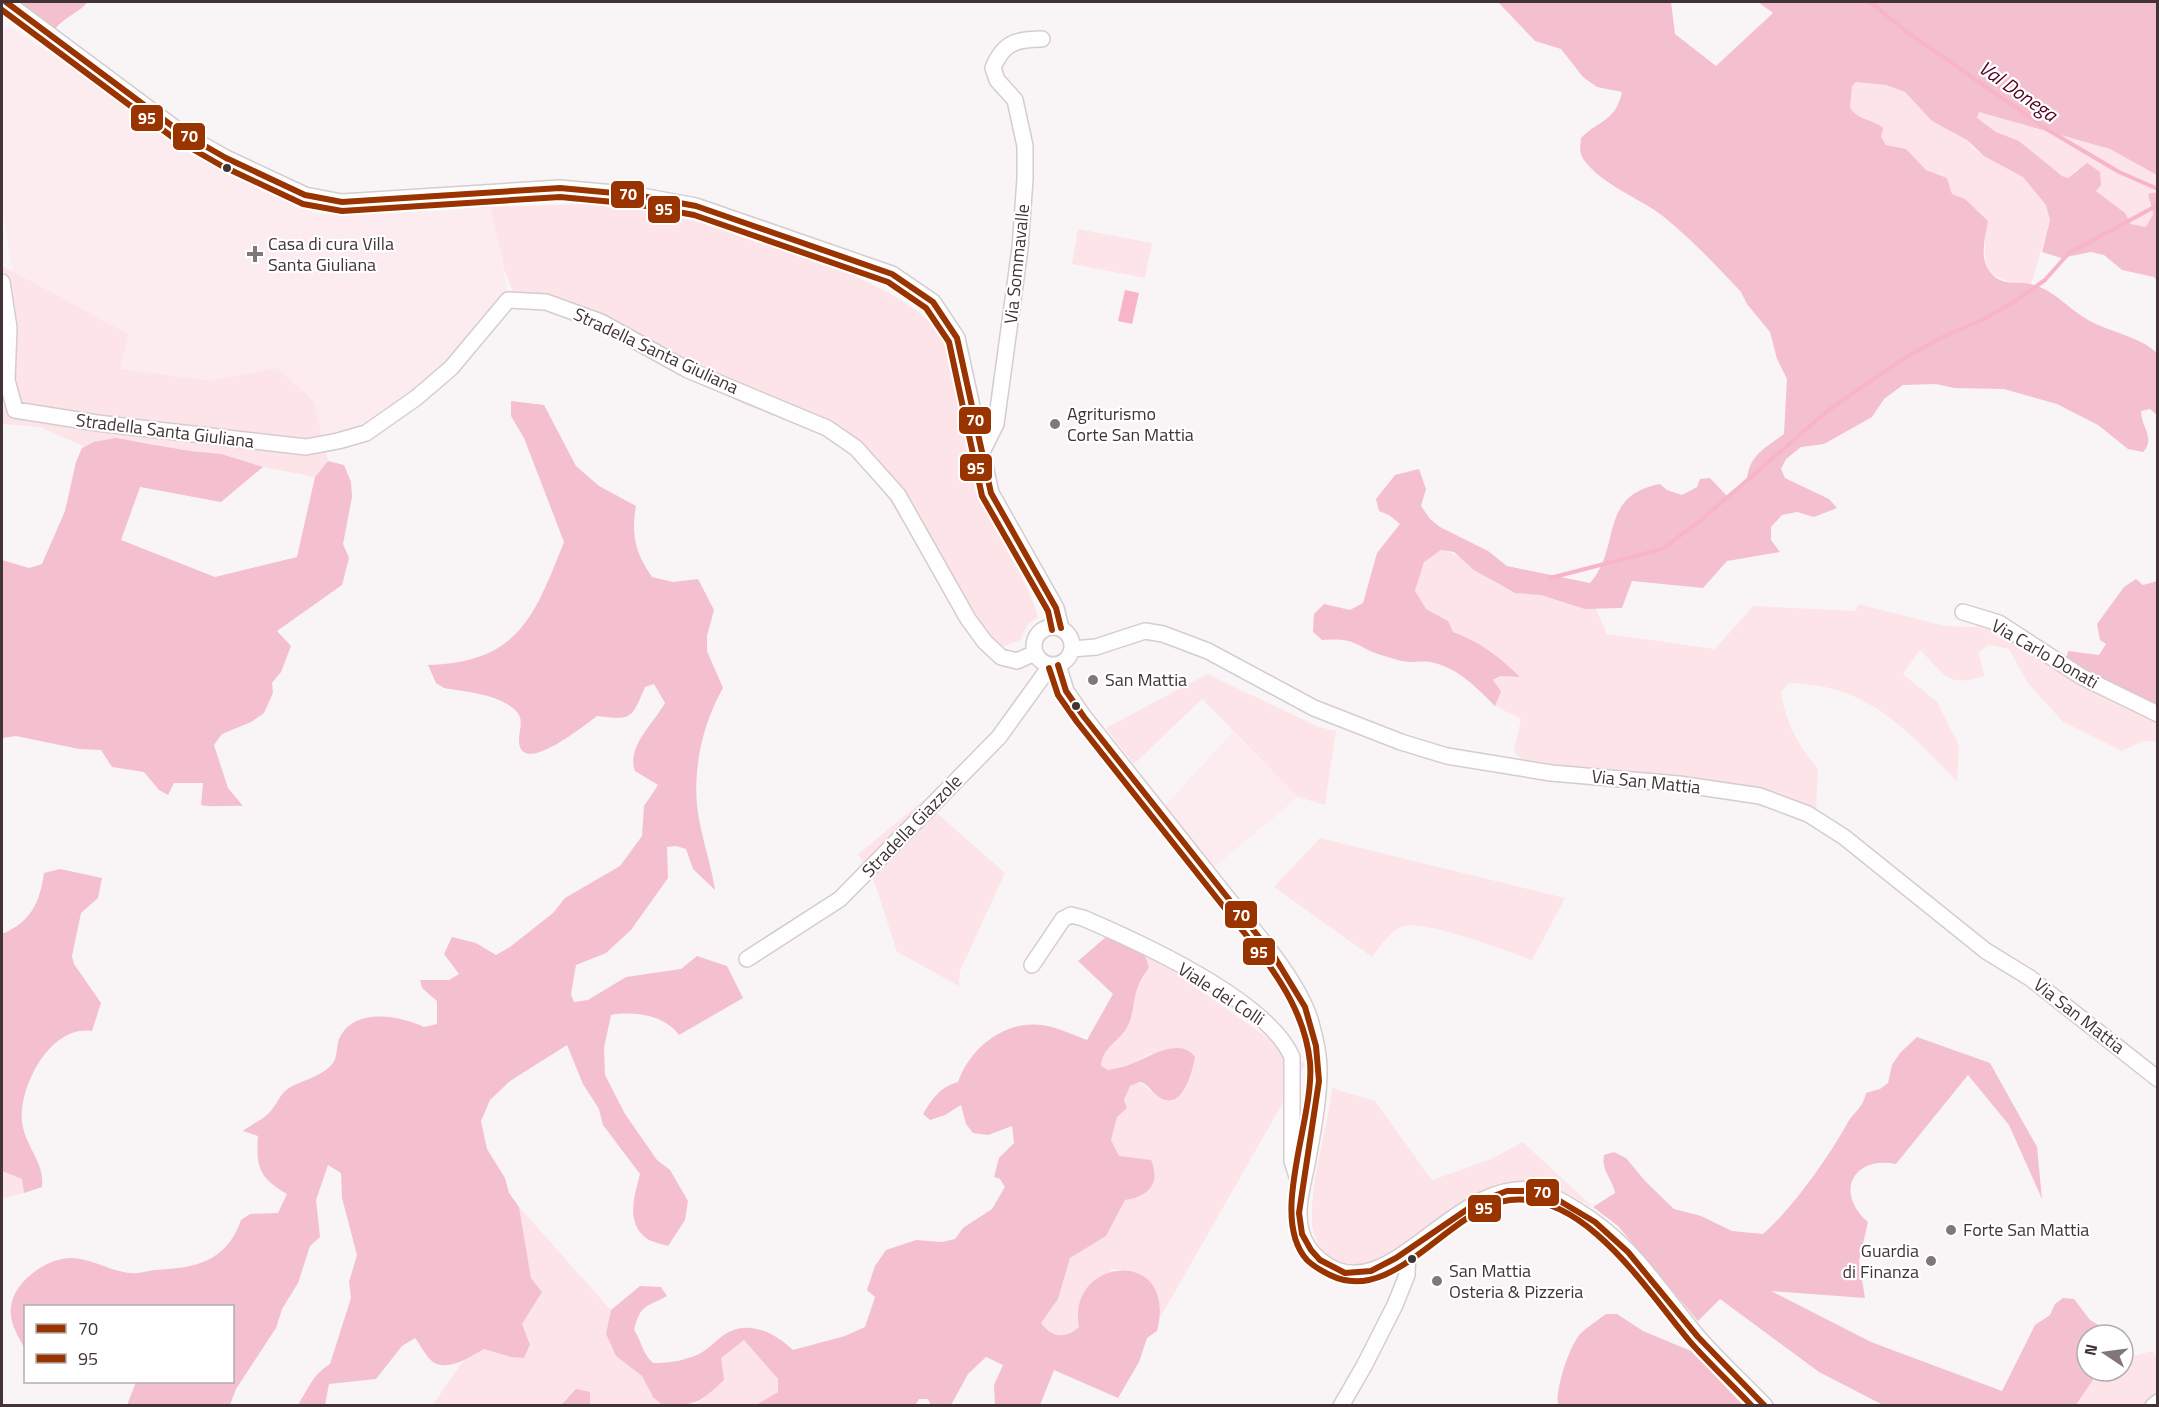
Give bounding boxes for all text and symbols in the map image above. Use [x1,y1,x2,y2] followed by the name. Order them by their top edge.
[1973,52,2065,130] water label: Val Donega
[130,104,164,132] line badge: 95
[138,106,156,130] text: 95
[172,122,206,151] line badge: 70
[180,124,198,148] text: 70
[221,162,233,174] unlabelled marker
[610,180,645,209] line badge: 70
[619,182,637,206] text: 70
[647,195,681,224] line badge: 95
[655,197,673,221] text: 95
[997,203,1036,325] street label: Via Sommavalle
[268,230,394,278] place label: Casa di cura Villa Santa Giuliana
[246,245,264,263] marker: Casa di cura Villa Santa Giuliana
[569,300,743,401] street label: Stradella Santa Giuliana
[1067,400,1194,448] place label: Agriturismo Corte San Mattia
[75,406,256,455] street label: Stradella Santa Giuliana
[958,406,992,435] line badge: 70
[966,408,984,432] text: 70
[1048,417,1062,431] marker: Agriturismo Corte San Mattia
[959,453,993,482] line badge: 95
[967,456,985,480] text: 95
[1986,612,2104,695] street label: Via Carlo Donati
[1105,666,1187,693] place label: San Mattia
[1086,673,1100,687] marker: San Mattia
[1070,700,1082,712] unlabelled marker
[1590,762,1702,801] street label: Via San Mattia
[855,768,968,883] street label: Stradella Giazzole
[1224,900,1258,929] line badge: 70
[1232,903,1250,927] text: 70
[1242,937,1276,966] line badge: 95
[1250,940,1268,964] text: 95
[1173,955,1270,1032] street label: Viale dei Colli
[2028,971,2131,1060] street label: Via San Mattia
[1525,1178,1560,1207] line badge: 70
[1533,1180,1551,1204] text: 70
[1467,1194,1502,1223] line badge: 95
[1475,1196,1493,1220] text: 95
[1963,1216,2089,1243] place label: Forte San Mattia
[1944,1223,1958,1237] marker: Forte San Mattia
[1843,1237,1919,1285] place label: Guardia di Finanza
[1406,1253,1418,1265] unlabelled marker
[1924,1254,1938,1268] marker: Guardia di Finanza
[1449,1257,1583,1305] place label: San Mattia Osteria & Pizzeria
[1430,1274,1444,1288] marker: San Mattia Osteria & Pizzeria
[24,1305,234,1383] legend
[78,1315,98,1342] text: 70
[2075,1323,2135,1383] north arrow
[2077,1342,2103,1358] text: N
[78,1345,98,1372] text: 95

